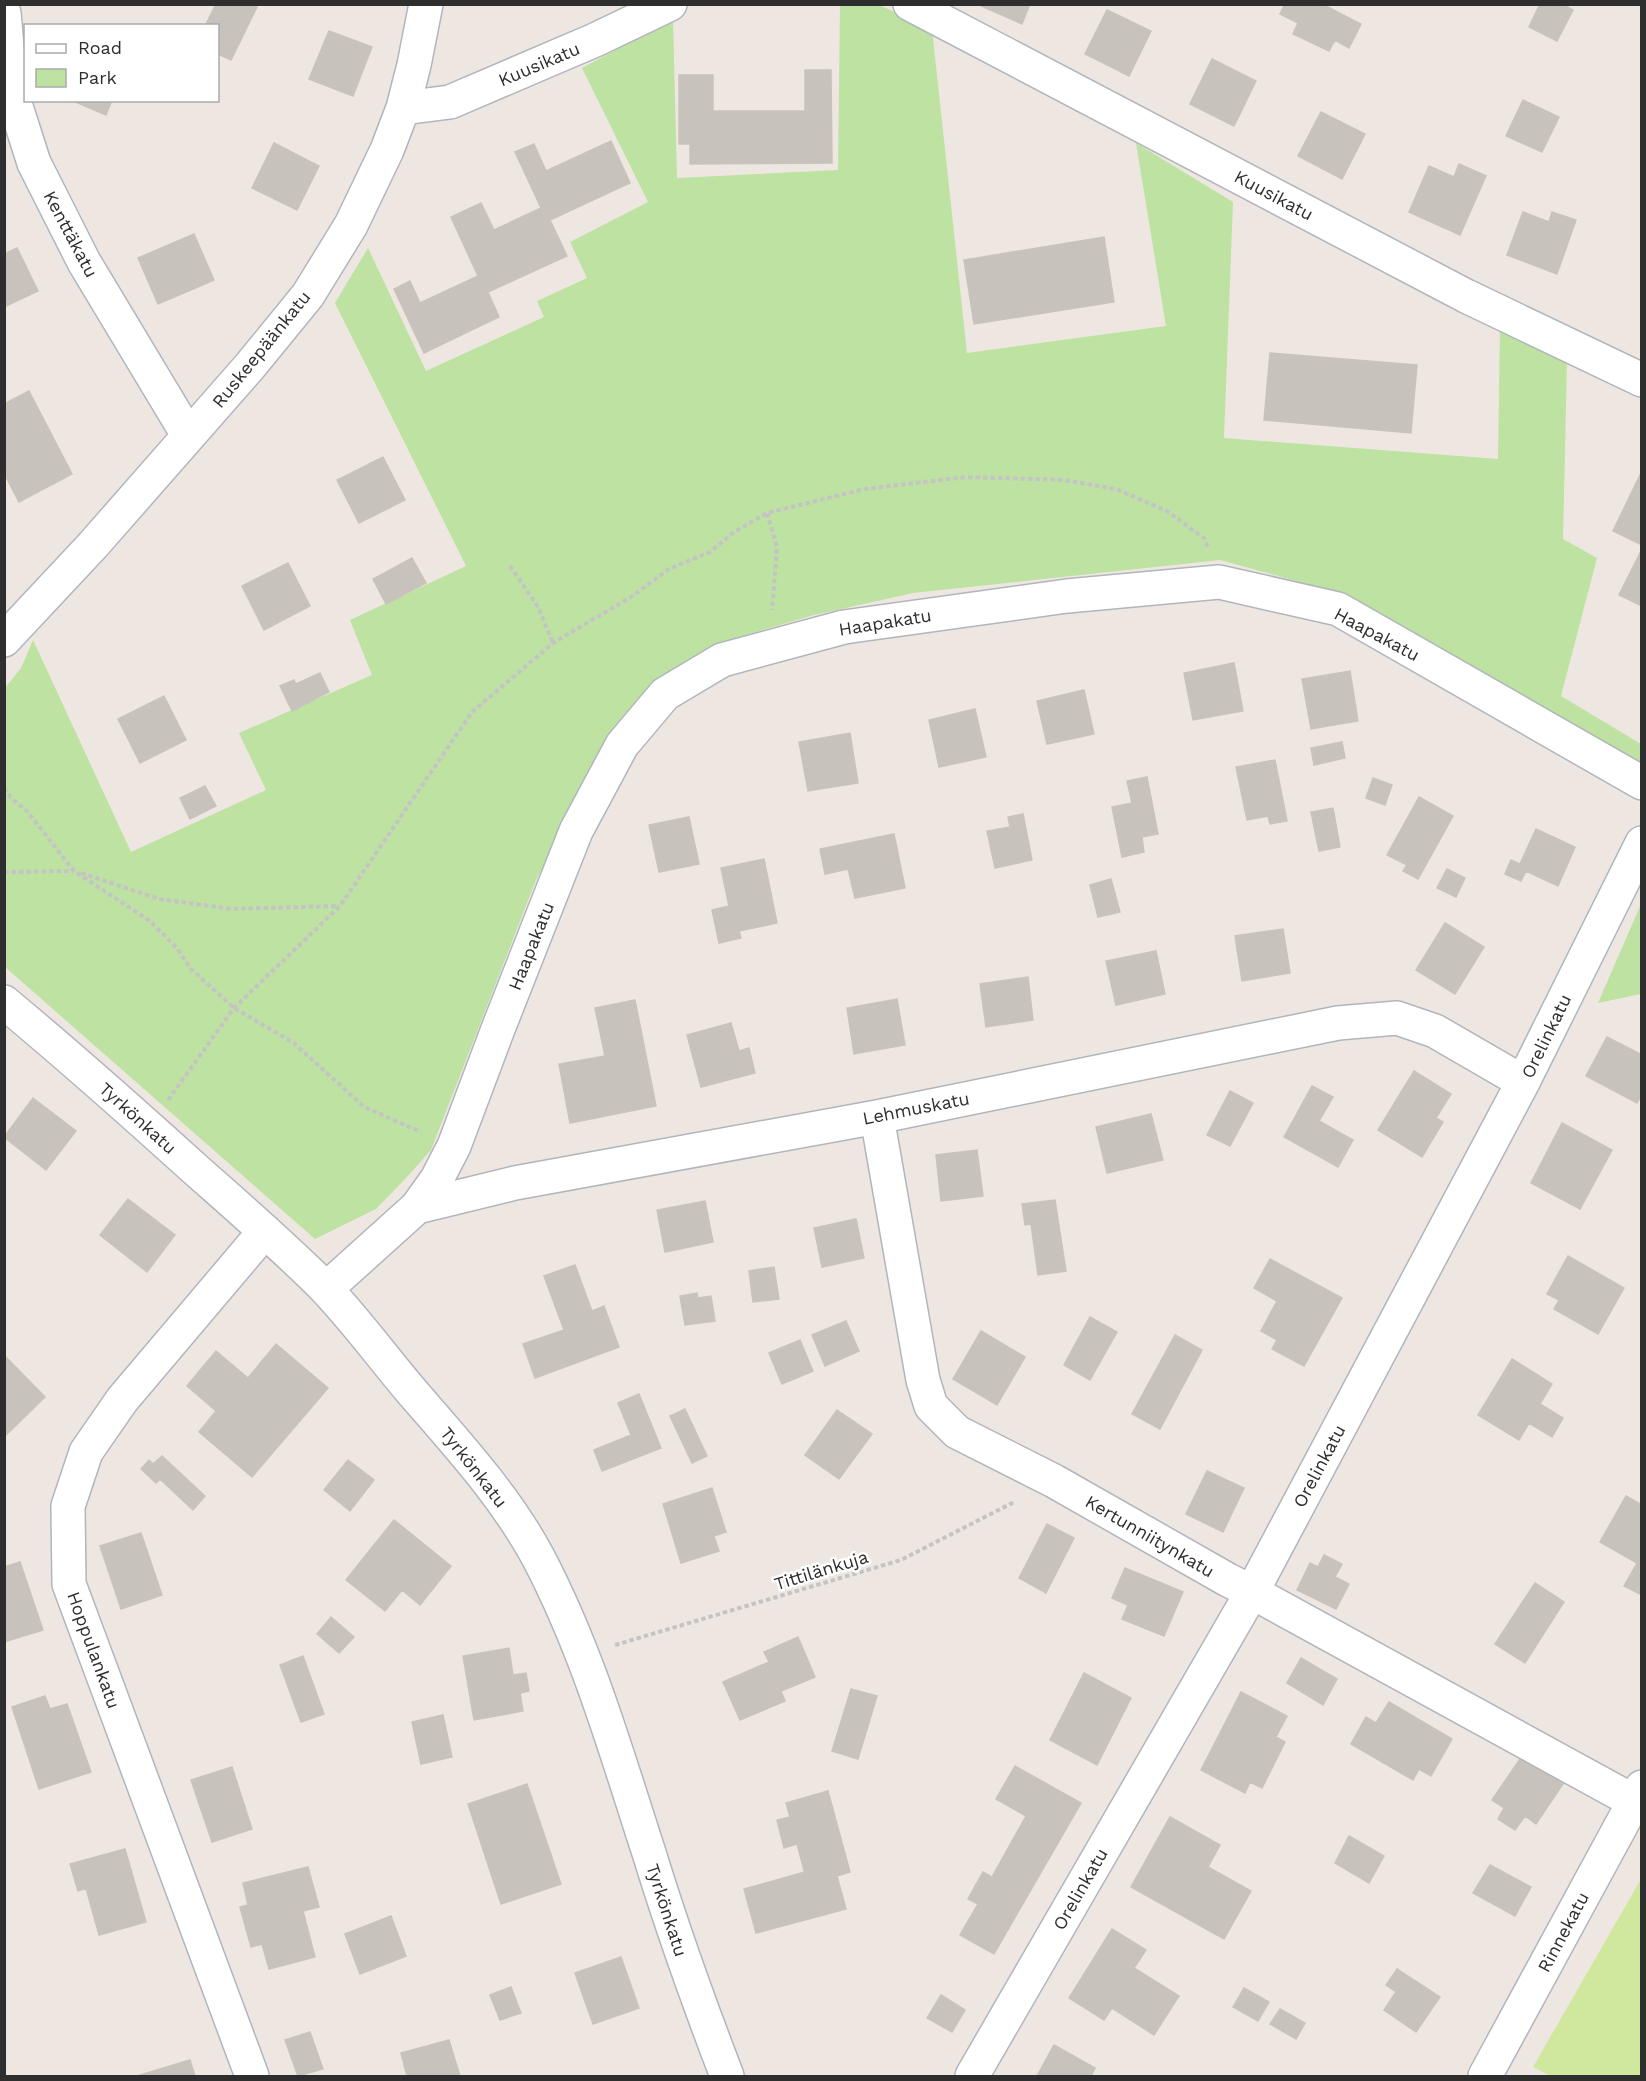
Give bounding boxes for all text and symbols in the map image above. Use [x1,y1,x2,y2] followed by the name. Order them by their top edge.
[24,24,219,102] legend
[78,37,122,58] text: Road
[495,37,583,91] street label: Kuusikatu
[78,67,117,88] text: Park
[1231,165,1317,225] street label: Kuusikatu
[39,187,103,281] street label: Kenttäkatu
[207,286,315,412] street label: Ruskeepäänkatu
[1331,603,1423,665] street label: Haapakatu
[837,604,933,640] street label: Haapakatu
[504,899,558,993] street label: Haapakatu
[1517,991,1575,1081] street label: Orelinkatu
[95,1078,181,1158] street label: Tyrkönkatu
[861,1087,971,1129] street label: Lehmuskatu
[1288,1421,1350,1511] street label: Orelinkatu
[436,1423,512,1511] street label: Tyrkönkatu
[1082,1491,1218,1581] street label: Kertunniitynkatu
[771,1546,871,1594] street label: Tittilänkuja
[63,1589,125,1711] street label: Hoppulankatu
[1048,1844,1112,1934] street label: Orelinkatu
[642,1861,692,1959] street label: Tyrkönkatu
[1533,1888,1593,1976] street label: Rinnekatu

